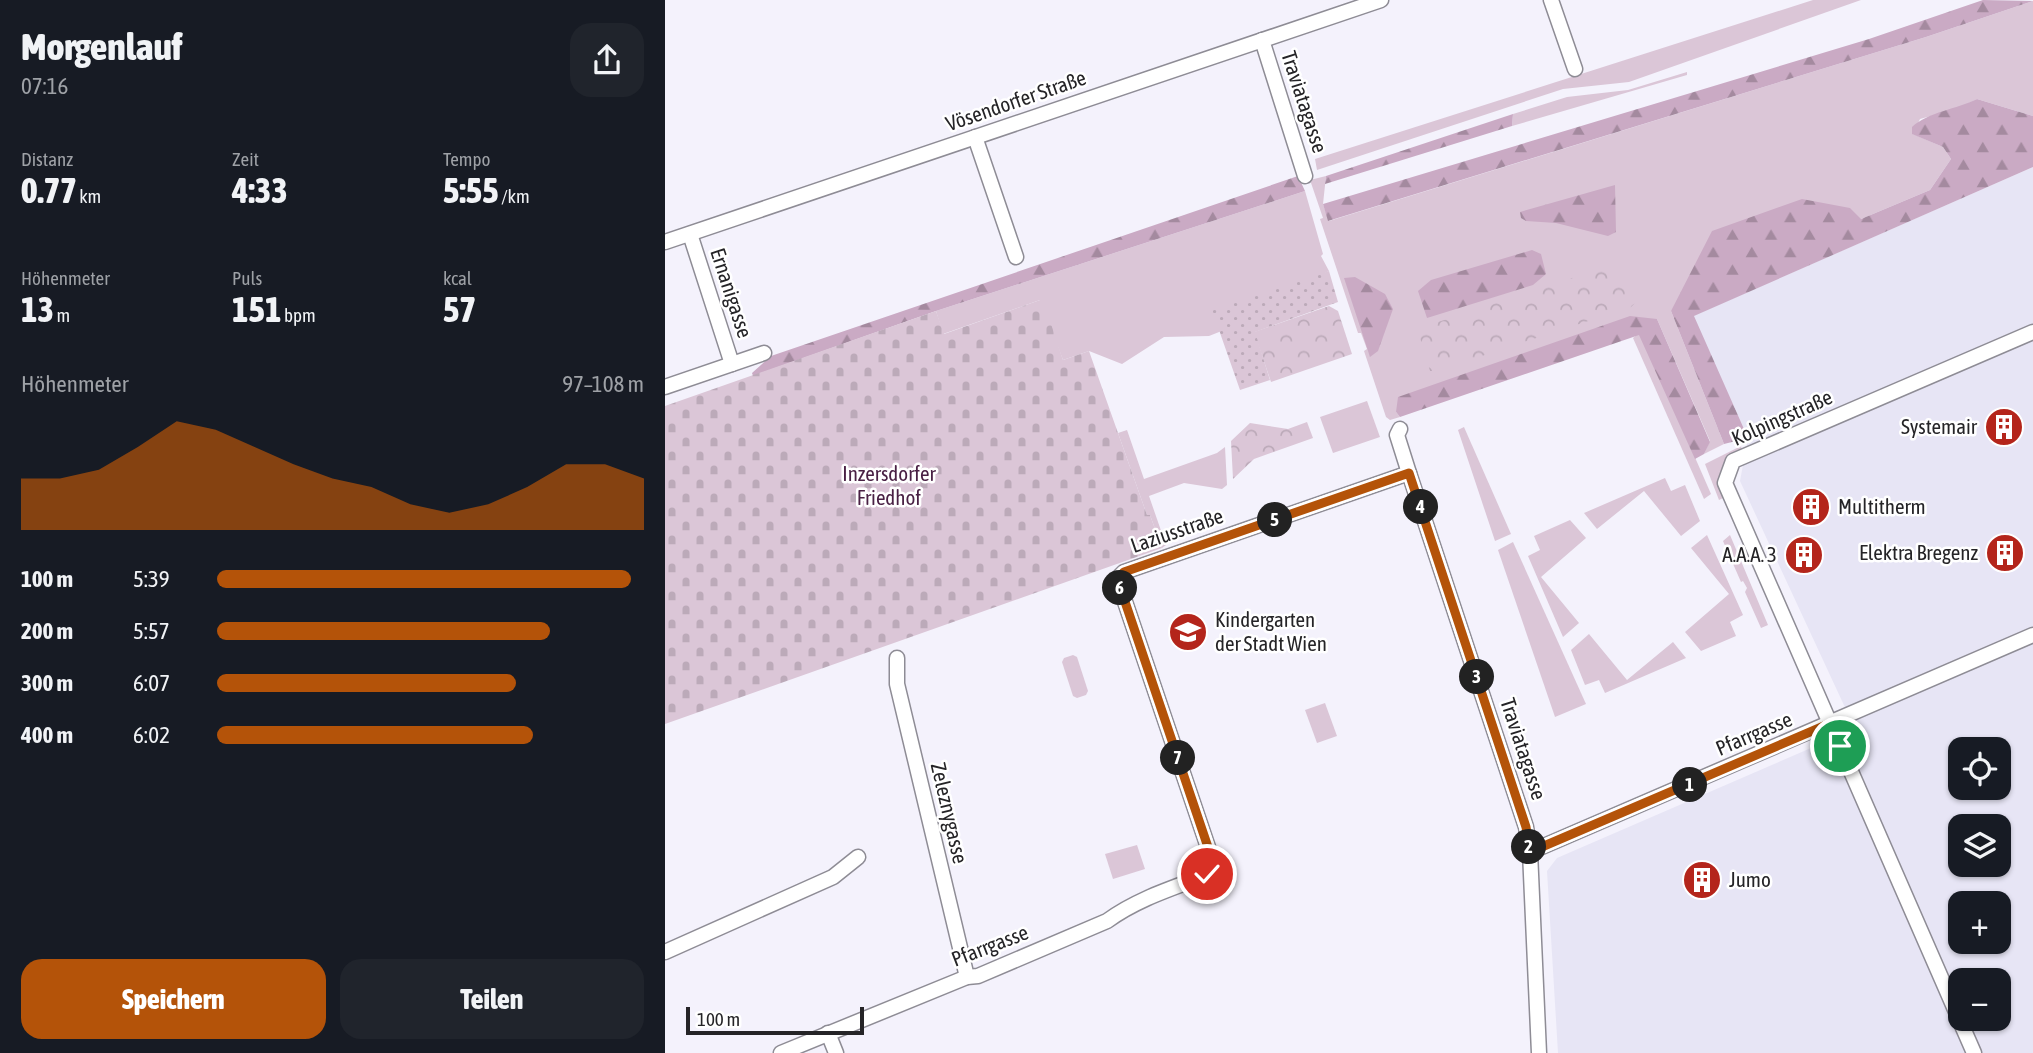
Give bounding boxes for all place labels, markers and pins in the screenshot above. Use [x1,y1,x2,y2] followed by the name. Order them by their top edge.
[1983,406,2025,448] building icon: Systemair
[1901,414,1978,438] place label: Systemair
[1790,486,1832,528] building icon: Multitherm
[1403,490,1439,524] pin: 4
[1838,494,1926,518] place label: Multitherm
[1257,503,1293,538] pin: 5
[1984,532,2026,574] building icon: Elektra Bregenz
[1783,534,1825,576] building icon: A.A.A. 3
[1859,540,1978,564] place label: Elektra Bregenz
[1722,542,1777,566] place label: A.A.A. 3
[1103,570,1137,606] pin: 6
[1215,607,1327,655] place label: Kindergarten der Stadt Wien
[1167,611,1209,653] school or university icon: Kindergarten der Stadt Wien
[1459,660,1495,694] pin: 3
[1810,716,1870,776] pin
[1161,740,1195,776] pin: 7
[1672,768,1707,802] pin: 1
[1511,830,1547,864] pin: 2
[1177,844,1237,904] pin
[1681,859,1723,901] building icon: Jumo
[1729,867,1771,891] place label: Jumo

